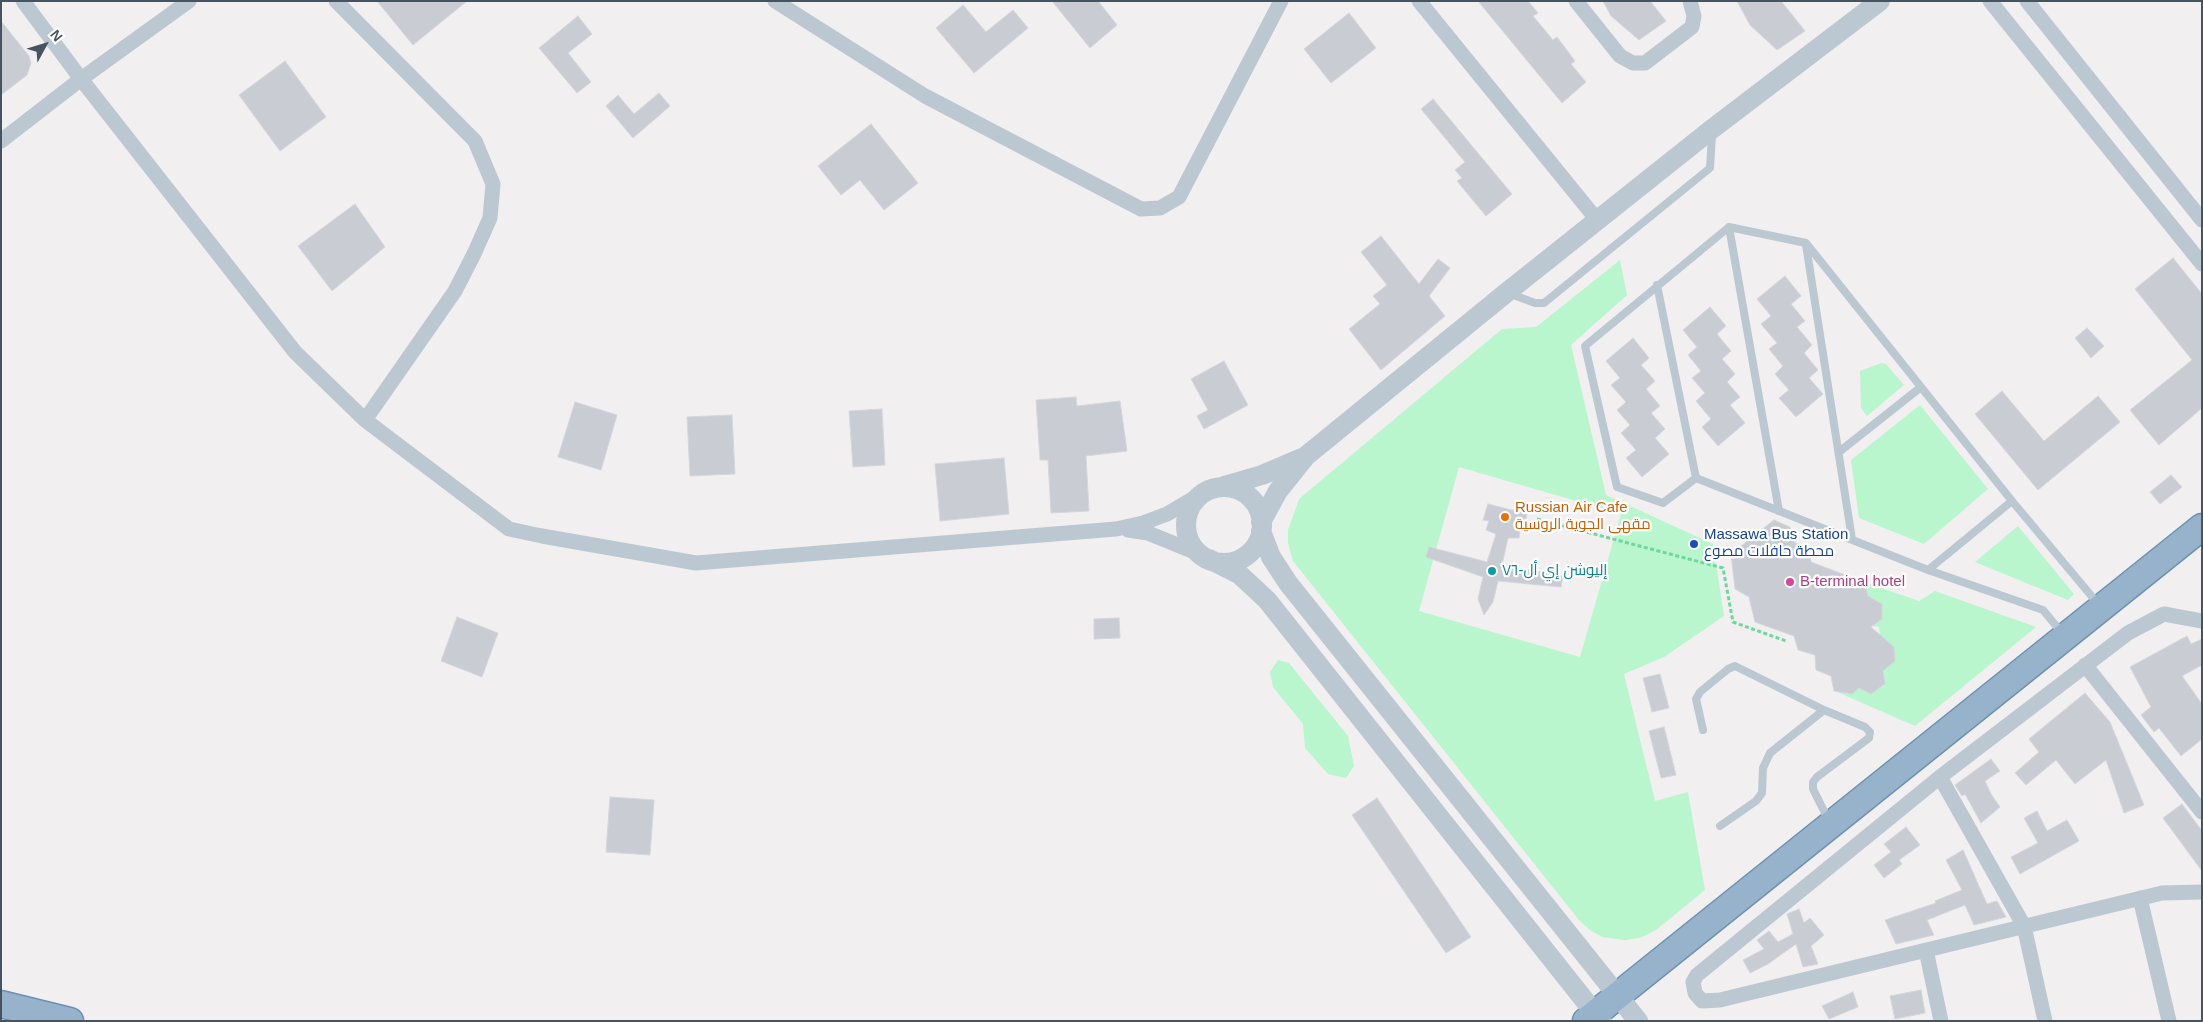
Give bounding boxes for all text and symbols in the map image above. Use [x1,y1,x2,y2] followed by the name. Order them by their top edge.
[20,20,70,70] north arrow
[47,27,66,45] text: N
[1515,499,1651,534] place label: Russian Air Cafe مقهى الجوية الروسية
[1499,511,1511,523] marker: Russian Air Cafe مقهى الجوية الروسية
[1704,526,1848,561] place label: Massawa Bus Station محطة حافلات مصوع
[1688,538,1700,550] marker: Massawa Bus Station محطة حافلات مصوع
[1502,562,1607,580] place label: إليوشن إي أل-٧٦
[1486,565,1498,577] marker: إليوشن إي أل-٧٦
[1800,573,1905,591] place label: B-terminal hotel
[1784,576,1796,588] marker: B-terminal hotel

